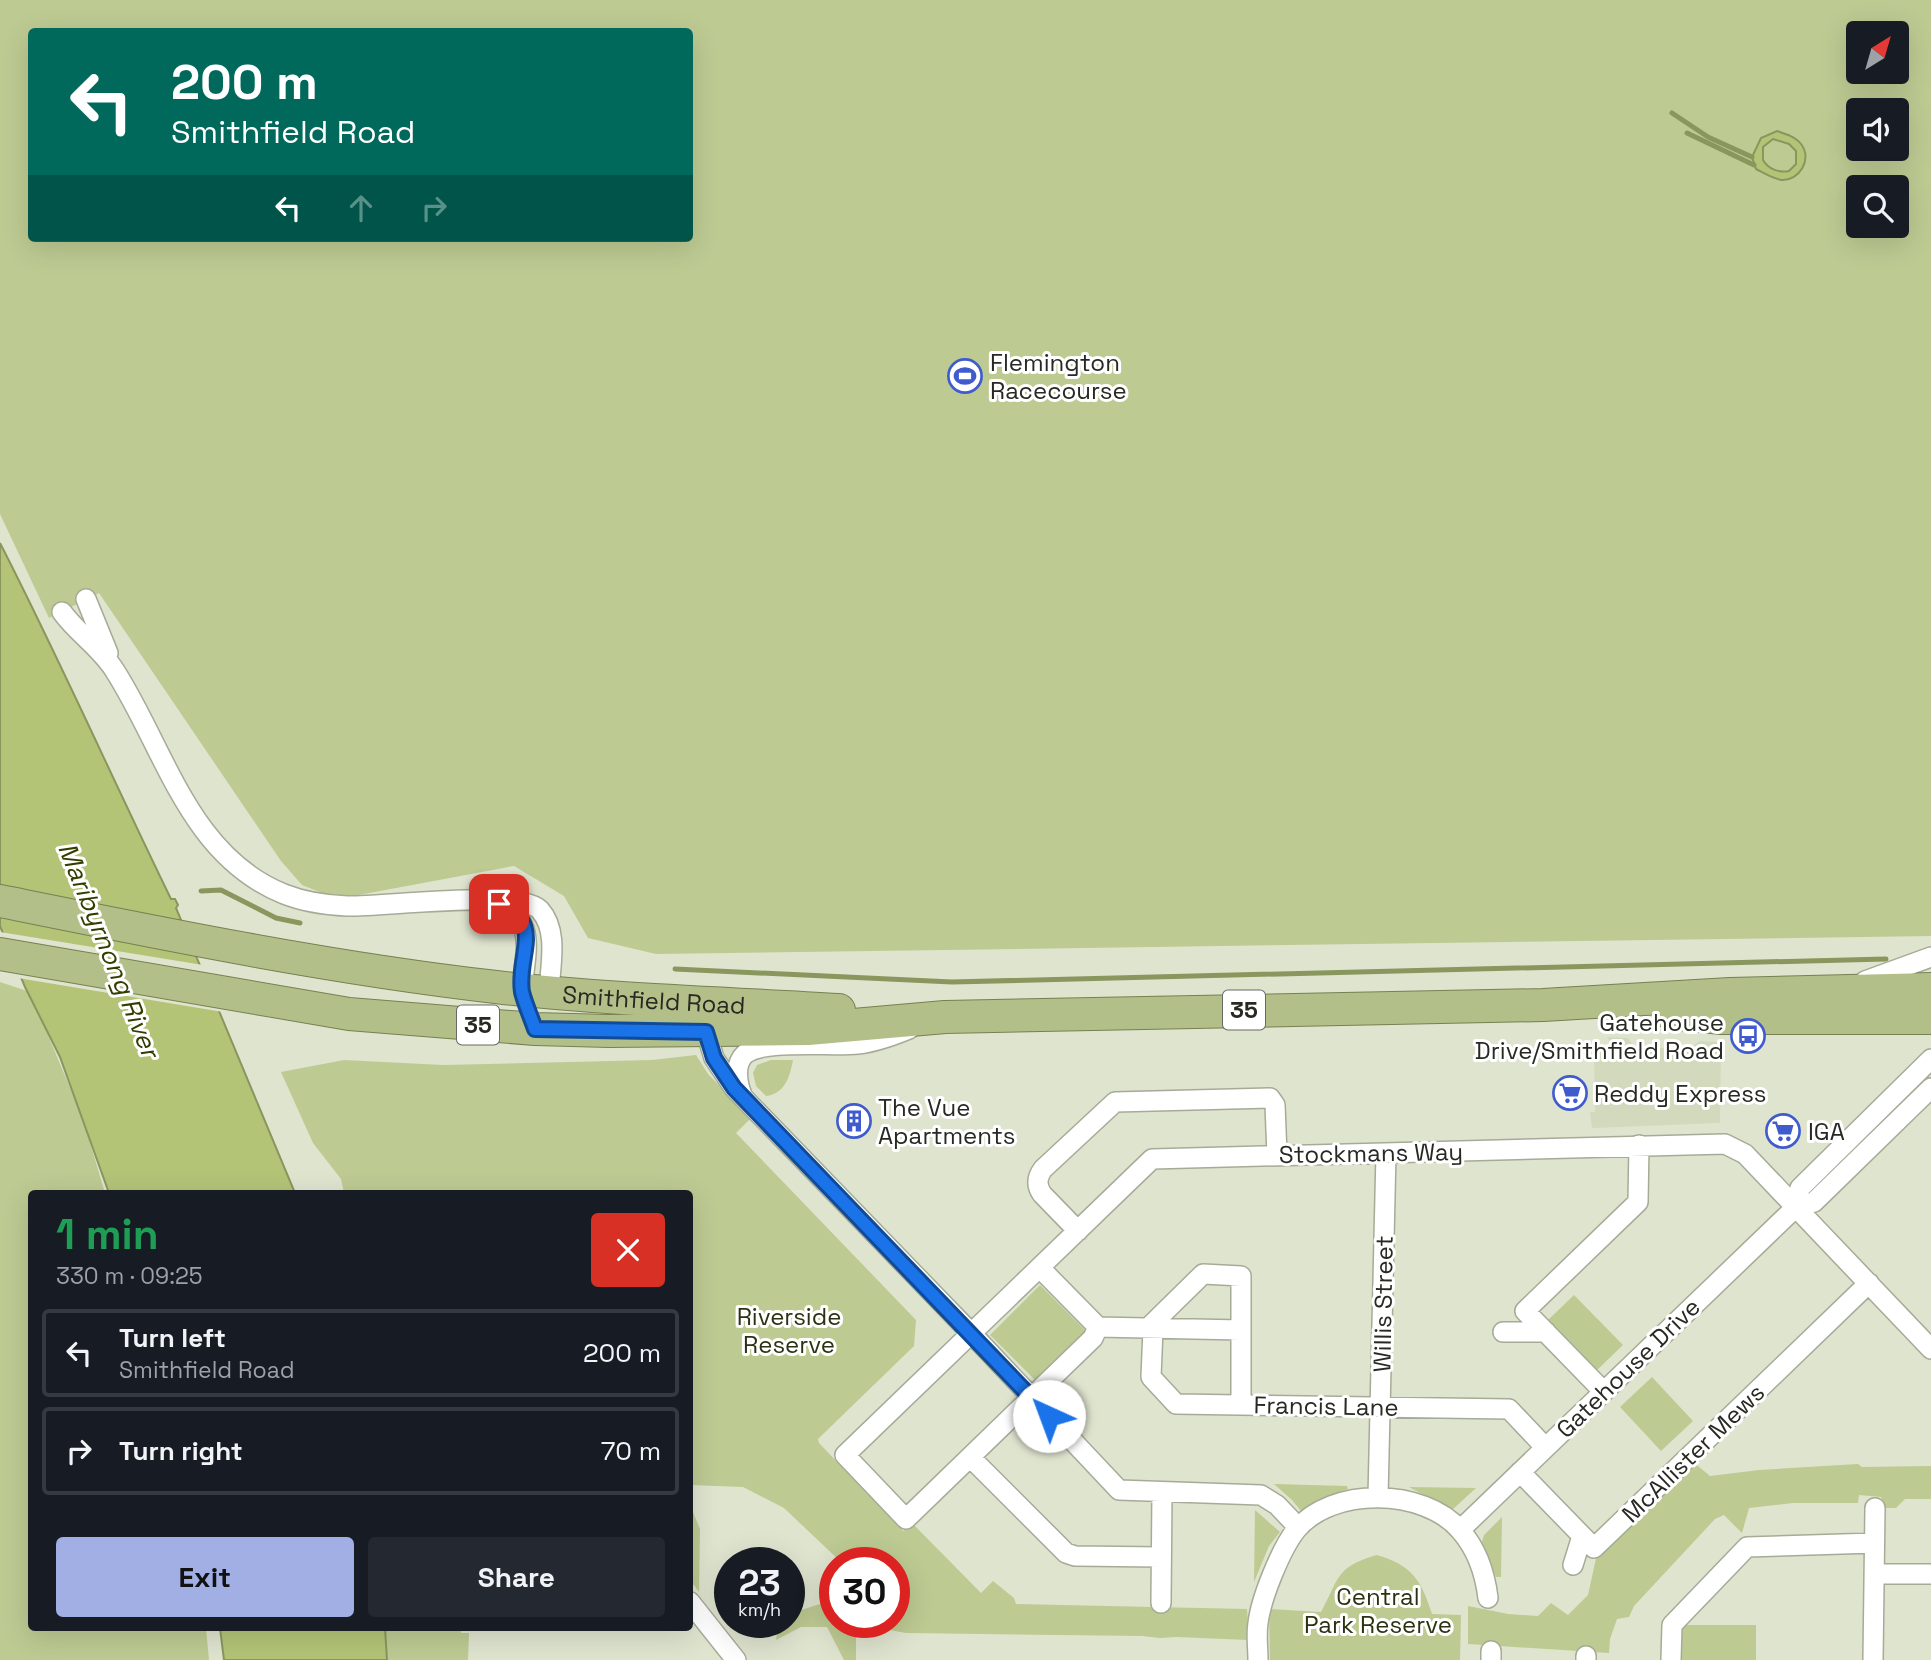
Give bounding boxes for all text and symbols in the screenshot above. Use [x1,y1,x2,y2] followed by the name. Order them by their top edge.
[1846,21,1909,84] north arrow
[1846,21,1909,238] map controls
[171,51,318,113] text: 200 m
[56,56,147,147] icon: left
[1846,98,1909,161] button: sound
[171,112,415,152] text: Smithfield Road
[1846,175,1909,238] button: search
[269,189,307,227] icon: left
[342,189,380,227] icon: ahead
[415,189,453,227] icon: right
[990,347,1127,406] place label: Flemington Racecourse
[946,357,984,395] sports icon: Flemington Racecourse
[50,838,169,1065] water label: Maribyrnong River
[469,874,529,934] pin
[480,885,518,923] icon: arrive
[561,978,746,1020] street label: Smithfield Road
[1223,990,1265,1030] road number: 35
[457,1006,499,1044] road number: 35
[1475,1007,1724,1066] place label: Gatehouse Drive/Smithfield Road
[1729,1017,1767,1055] bus stop icon: Gatehouse Drive/Smithfield Road
[1551,1074,1589,1112] supermarket icon: Reddy Express
[1594,1078,1766,1109] place label: Reddy Express
[878,1092,1015,1151] place label: The Vue Apartments
[835,1102,873,1140] building icon: The Vue Apartments
[1764,1112,1802,1150] supermarket icon: IGA
[1808,1116,1845,1147] place label: IGA
[1279,1136,1463,1170] street label: Stockmans Way
[56,1208,159,1261] text: 1 min
[591,1213,665,1287] button: close
[1366,1235,1400,1373] street label: Willis Street
[56,1261,203,1291] text: 330 m · 09:25
[1549,1291,1707,1445] street label: Gatehouse Drive
[737,1301,841,1360] park label: Riverside Reserve
[119,1321,226,1355] text: Turn left
[60,1334,98,1372] icon: left
[583,1336,661,1370] text: 200 m
[119,1355,295,1385] text: Smithfield Road
[1615,1377,1771,1529] street label: McAllister Mews
[1012,1379,1086,1453] position arrow
[1253,1389,1399,1423] street label: Francis Lane
[60,1432,98,1470] icon: right
[119,1434,243,1468] text: Turn right
[601,1434,661,1468] text: 70 m
[56,1537,354,1617] button: Exit
[368,1537,665,1617] button: Share
[819,1547,910,1638] speed limit sign: 30
[738,1561,781,1605] text: 23
[1304,1581,1452,1640] park label: Central Park Reserve
[738,1598,781,1621] text: km/h

